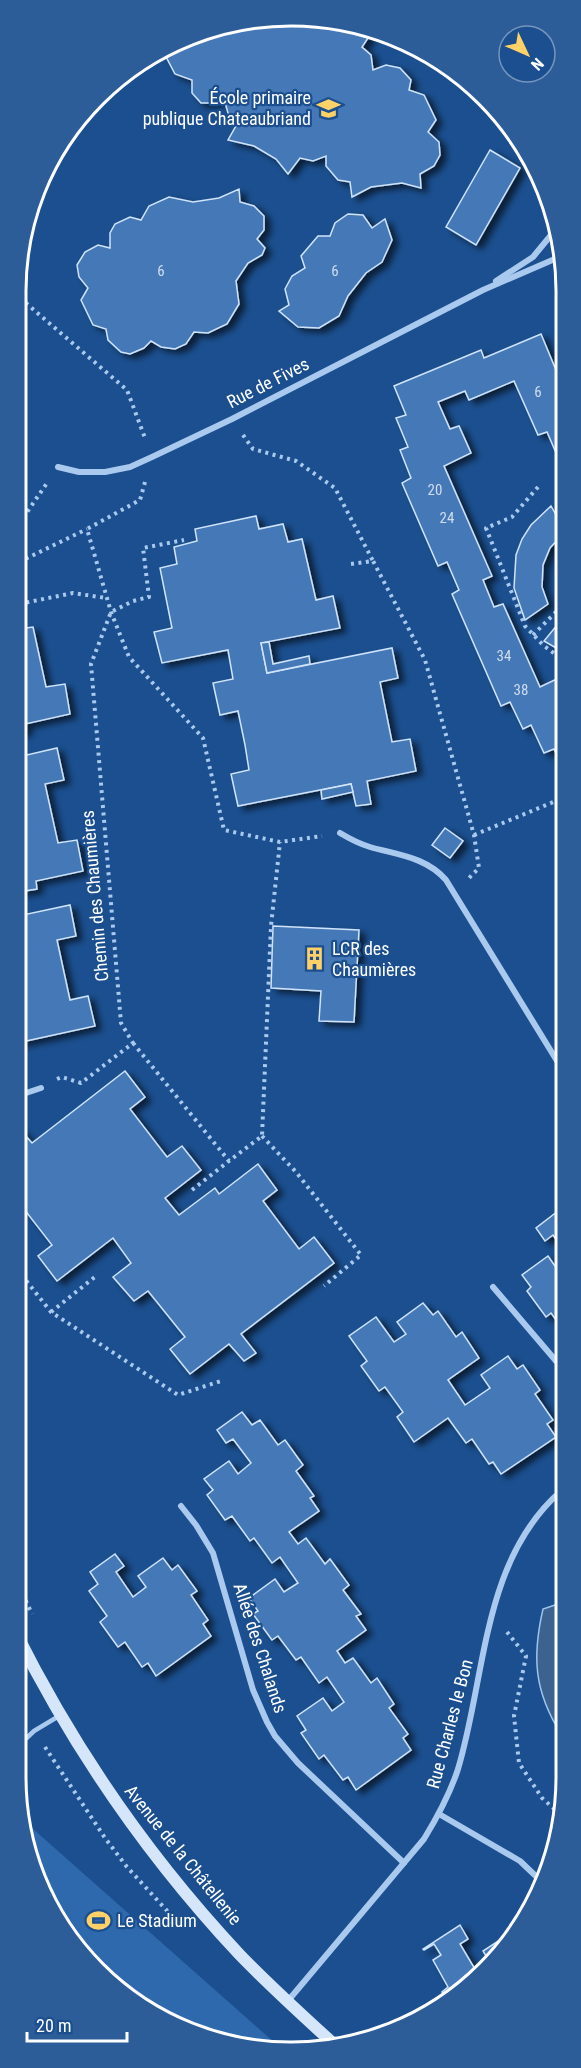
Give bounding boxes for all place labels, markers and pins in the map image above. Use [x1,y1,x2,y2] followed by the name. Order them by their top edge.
[143,87,311,129] place label: École primaire publique Chateaubriand
[316,95,342,121] school or university icon: École primaire publique Chateaubriand
[332,938,416,980] place label: LCR des Chaumières
[301,946,327,972] building icon: LCR des Chaumières
[86,1908,112,1934] sports icon: Le Stadium
[117,1910,197,1931] place label: Le Stadium

